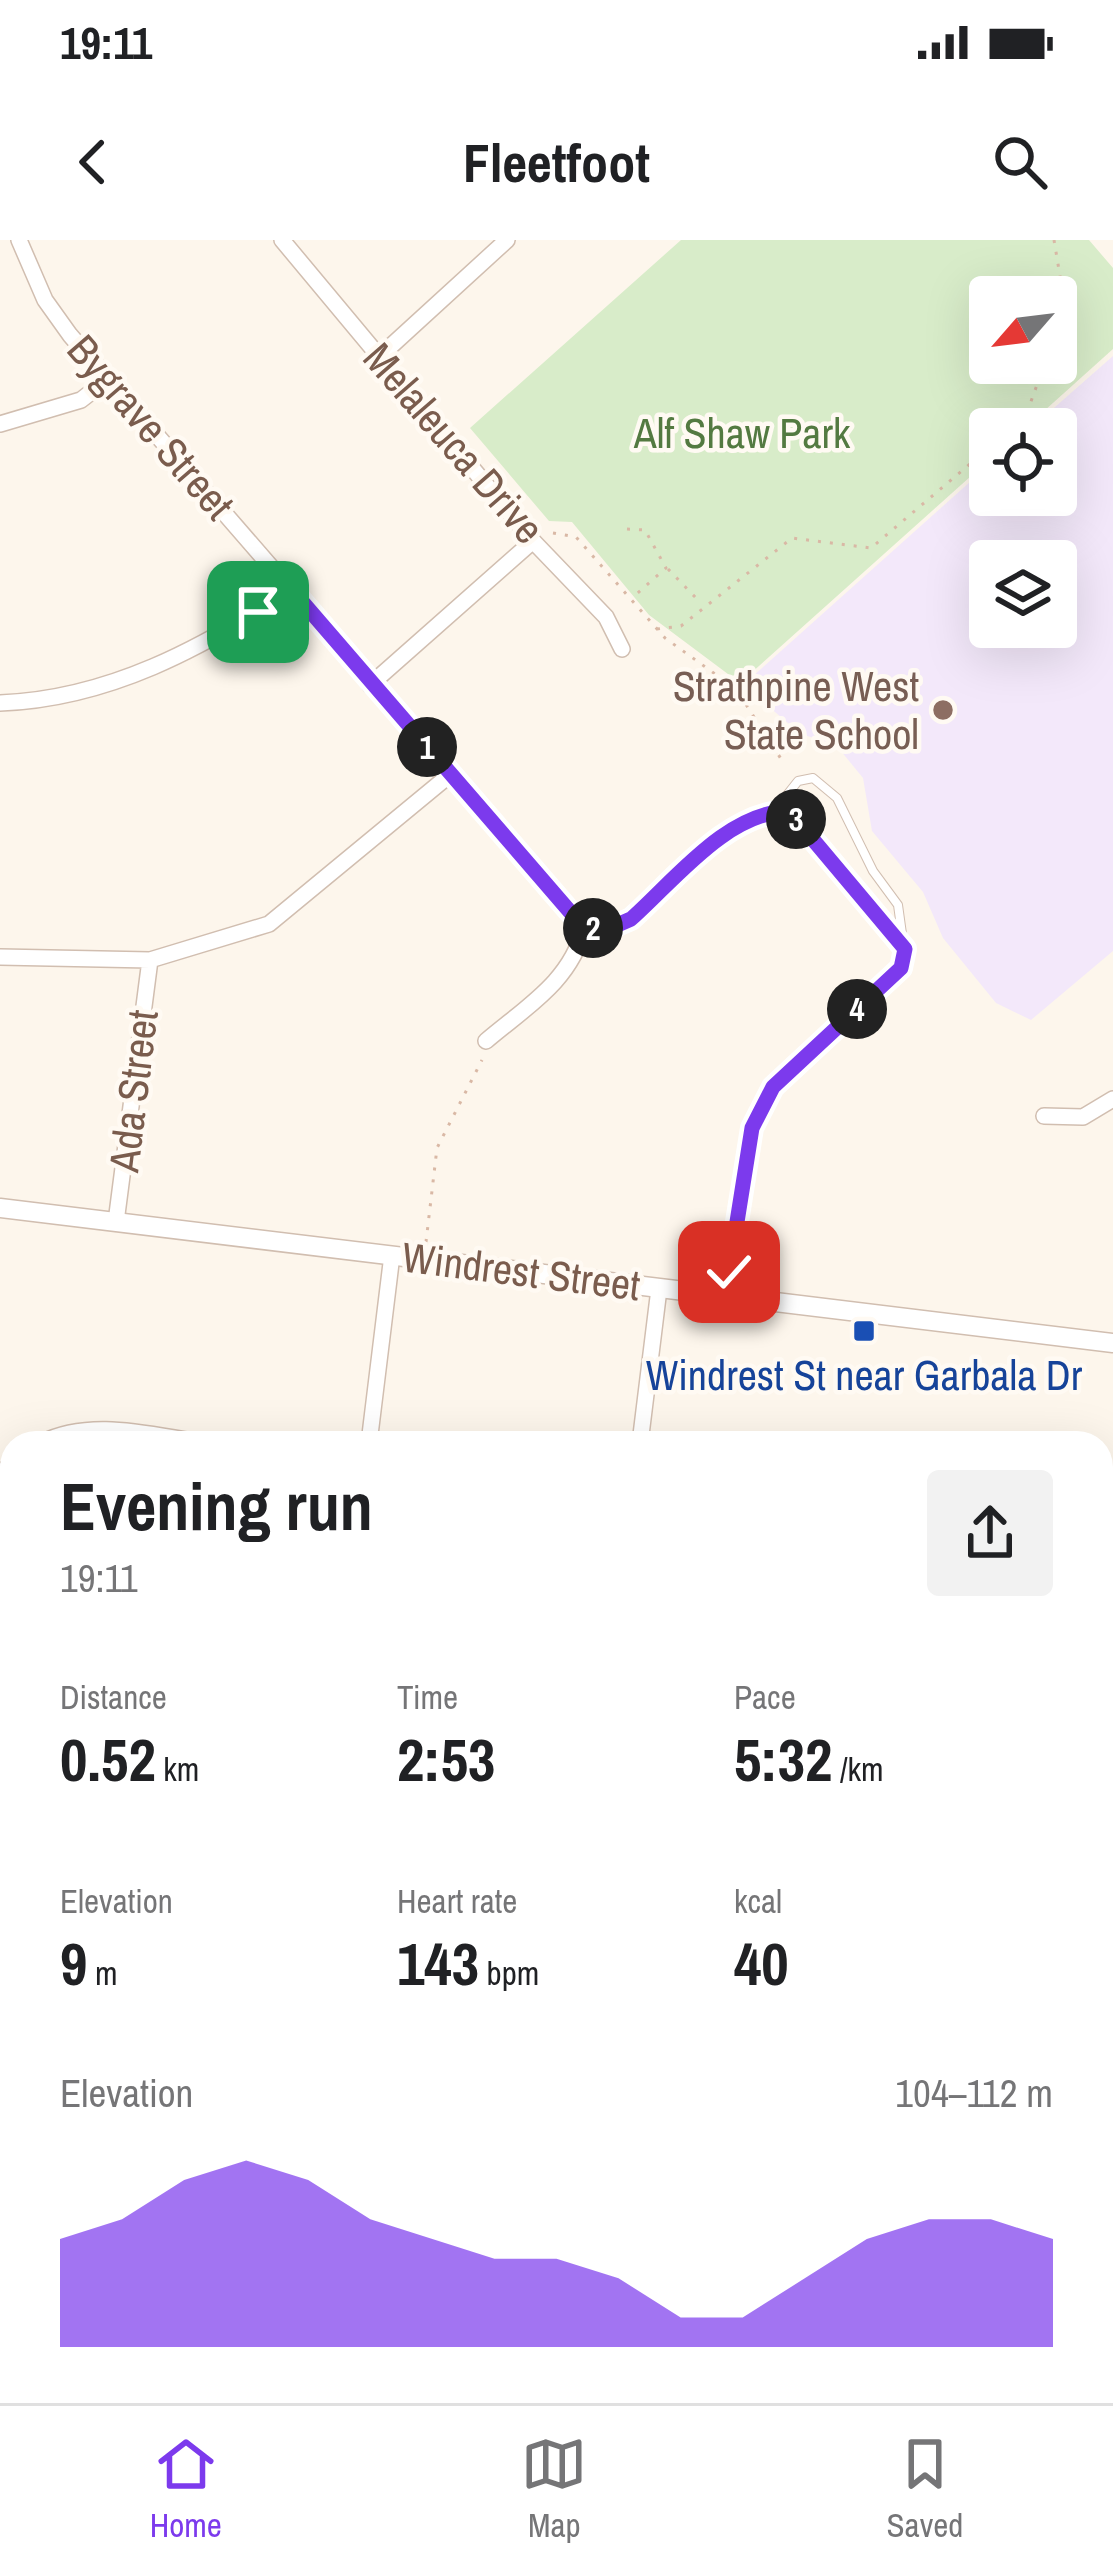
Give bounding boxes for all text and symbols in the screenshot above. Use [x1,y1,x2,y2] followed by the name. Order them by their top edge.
[60,12,152,73] text: 19:11
[463,126,650,199] text: Fleetfoot
[60,129,126,195] icon: back
[987,129,1053,195] icon: search
[969,276,1077,384] north arrow
[969,276,1077,648] map controls
[55,323,247,531] street label: Bygrave Street
[351,331,557,555] street label: Melaleuca Drive
[633,405,851,461] park label: Alf Shaw Park
[969,408,1077,516] button: locate
[969,540,1077,648] button: layers
[207,561,309,663] pin
[225,579,291,645] icon: arrive
[673,658,919,762] place label: Strathpine West State School
[930,697,956,723] marker: Strathpine West State School
[397,717,457,777] pin: 1
[419,725,435,769] text: 1
[766,789,826,849] pin: 3
[788,797,804,841] text: 3
[563,898,623,958] pin: 2
[585,906,601,950] text: 2
[827,979,887,1039] pin: 4
[849,987,865,1031] text: 4
[95,1007,171,1176] street label: Ada Street
[678,1221,780,1323] pin
[399,1229,643,1313] street label: Windrest Street
[696,1239,762,1305] icon: check
[851,1318,877,1344] marker: Windrest St near Garbala Dr
[646,1347,1083,1403] place label: Windrest St near Garbala Dr
[60,1462,373,1551] text: Evening run
[927,1470,1053,1596] button: share
[60,1552,138,1604] text: 19:11
[60,1675,167,1719] text: Distance
[397,1675,458,1719] text: Time
[734,1675,796,1719] text: Pace
[60,1719,156,1800] text: 0.52
[397,1719,495,1800] text: 2:53
[734,1719,832,1800] text: 5:32
[156,1747,199,1791] text: km
[832,1747,884,1791] text: /km
[60,1879,173,1923] text: Elevation
[397,1879,517,1923] text: Heart rate
[734,1879,782,1923] text: kcal
[60,1923,87,2004] text: 9
[397,1923,479,2004] text: 143
[734,1923,789,2004] text: 40
[87,1951,117,1995] text: m
[479,1951,539,1995] text: bpm
[60,2067,193,2119] text: Elevation
[895,2067,1053,2119] text: 104–112 m
[150,2431,222,2547] tab: Home
[521,2431,587,2547] tab: Map
[887,2431,963,2547] tab: Saved

